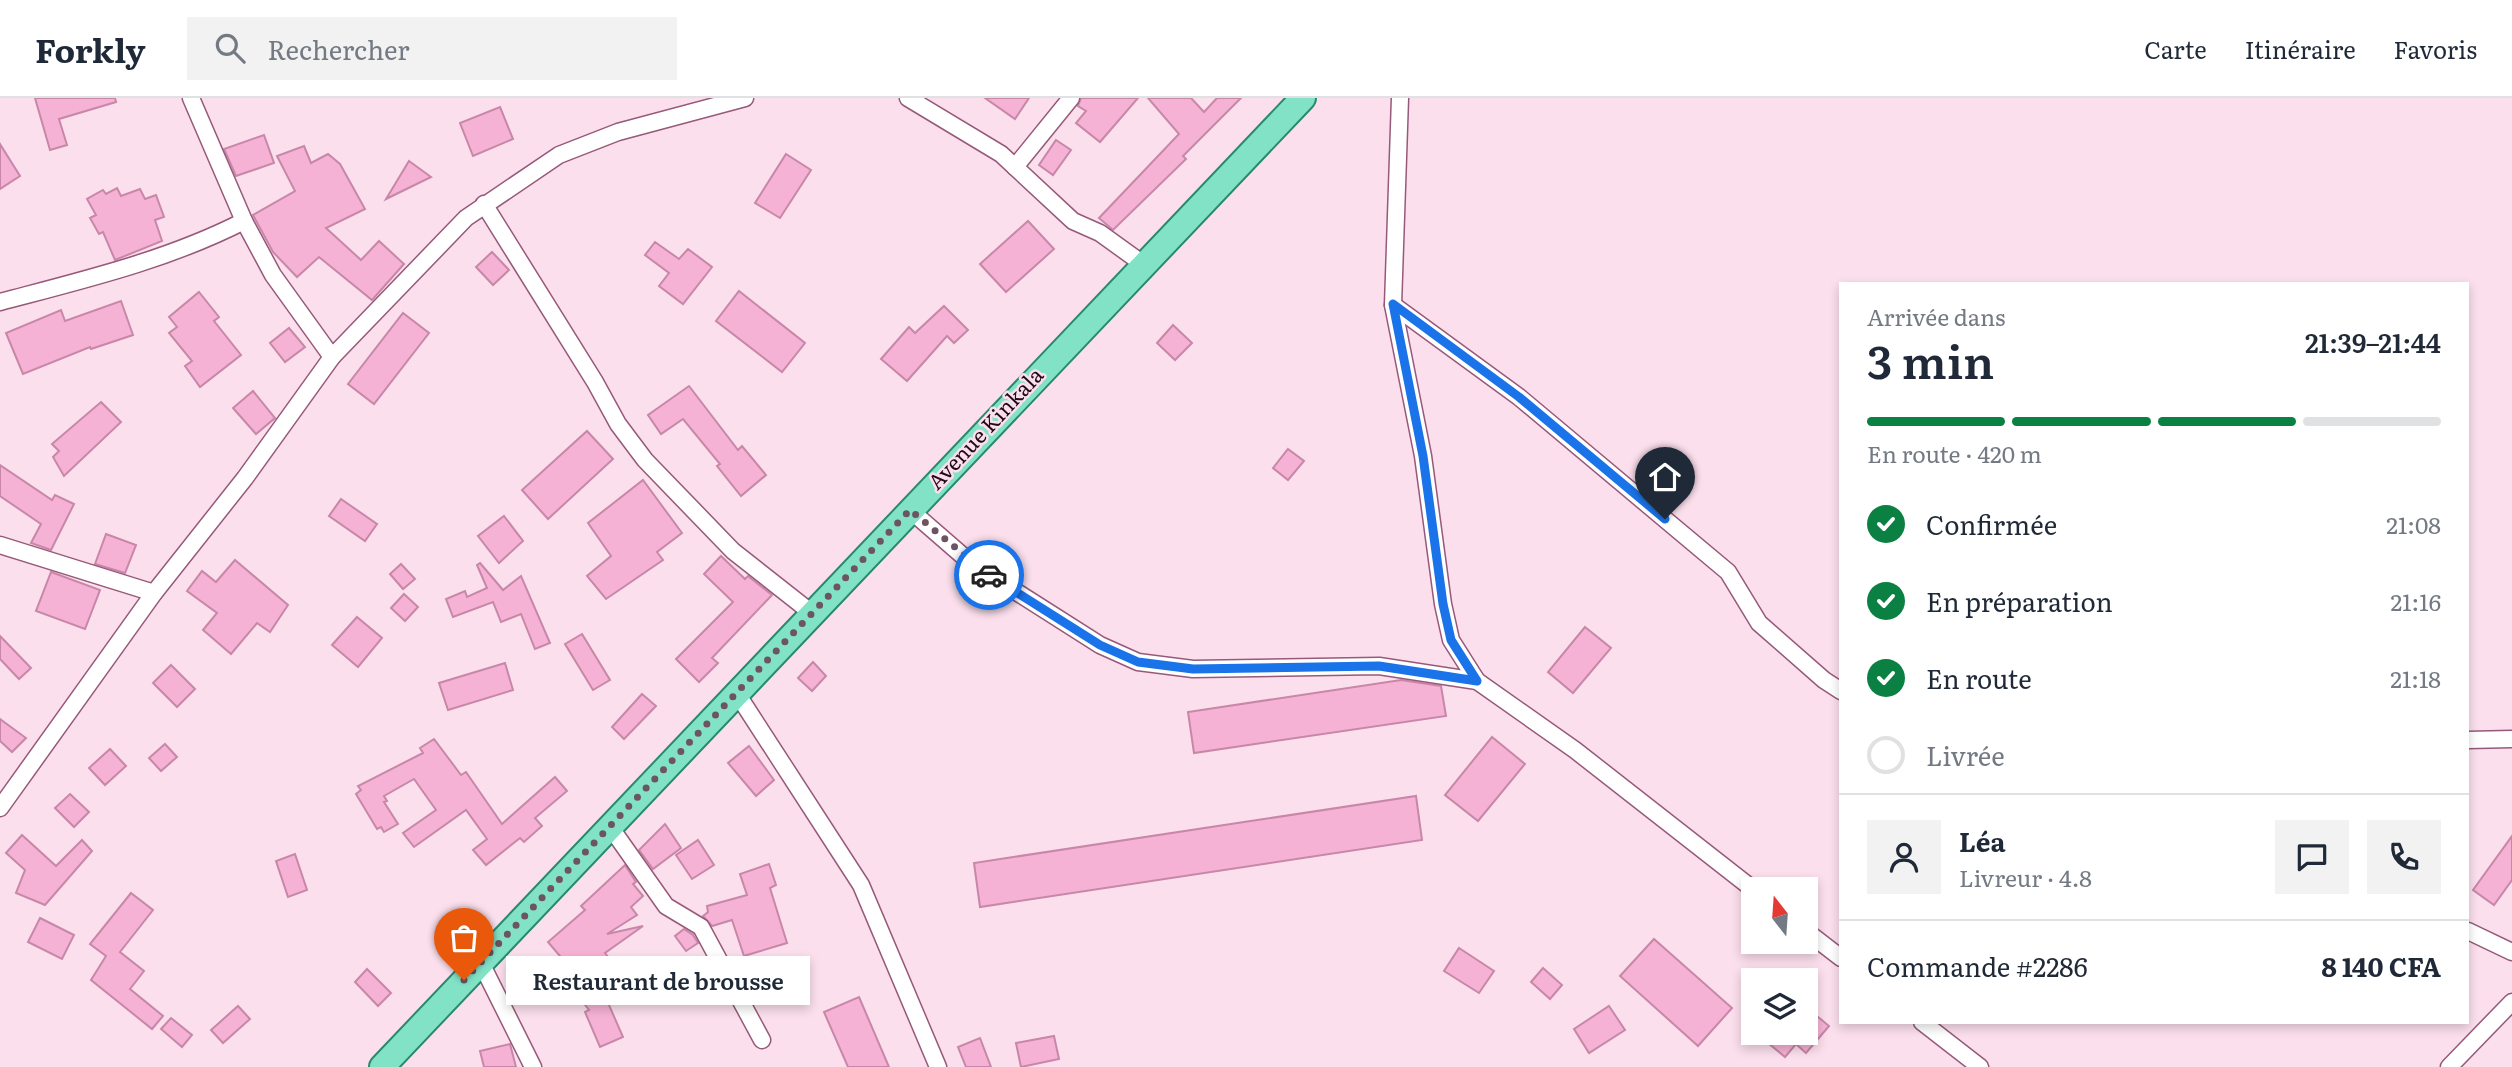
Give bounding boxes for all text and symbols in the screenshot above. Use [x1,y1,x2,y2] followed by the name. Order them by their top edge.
[187,17,677,80] search box
[35,24,145,73] text: Forkly
[211,29,249,67] icon: search
[267,29,409,68] text: Rechercher
[2144,31,2207,66] text: Carte
[2245,31,2356,66] text: Itinéraire
[2394,31,2477,66] text: Favoris
[1867,299,2005,333] text: Arrivée dans
[2305,322,2441,361] text: 21:39–21:44
[1867,325,1994,393] text: 3 min
[919,359,1050,495] street label: Avenue Kinkala
[1867,436,2042,470] text: En route · 420 m
[1635,447,1695,519] pin
[1646,458,1684,496] icon: home
[1926,504,2057,543] text: Confirmée
[1867,505,1905,543] icon: check
[2386,507,2441,541] text: 21:08
[954,540,1024,610] courier
[970,556,1008,594] icon: car
[1926,581,2113,620] text: En préparation
[1867,582,1905,620] icon: check
[2391,584,2441,618] text: 21:16
[1926,658,2032,697] text: En route
[1867,659,1905,697] icon: check
[2390,661,2441,695] text: 21:18
[1926,735,2005,774] text: Livrée
[1867,820,1941,894] button: person
[2275,820,2349,894] button: chat
[2367,820,2441,894] button: phone
[1959,821,2006,860] text: Léa
[1959,860,2092,894] text: Livreur · 4.8
[1741,877,1818,954] north arrow
[1741,877,1818,1045] map controls
[434,908,494,980] pin
[445,919,483,957] icon: bag
[1867,946,2088,985] text: Commande #2286
[2322,946,2441,985] text: 8 140 CFA
[506,956,810,1004] callout: Restaurant de brousse
[532,963,784,997] text: Restaurant de brousse
[1741,968,1818,1045] button: layers

